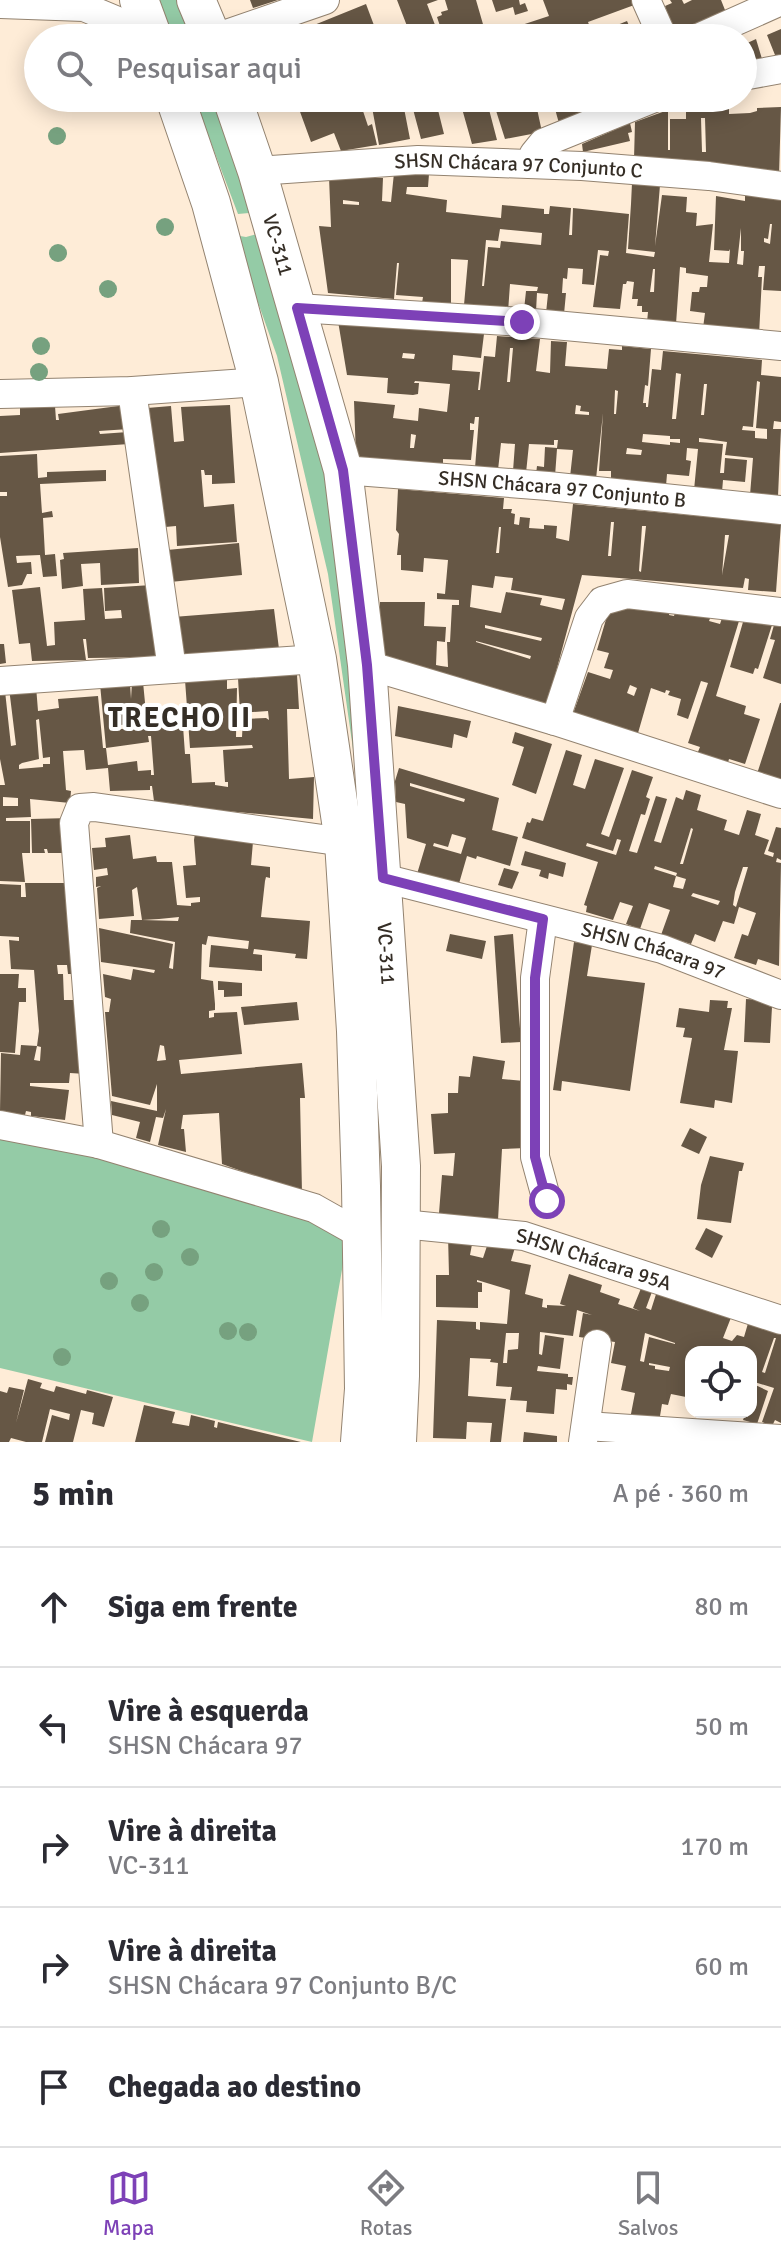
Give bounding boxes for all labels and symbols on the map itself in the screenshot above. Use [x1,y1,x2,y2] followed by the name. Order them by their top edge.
[394,148,644,184] street label: SHSN Chácara 97 Conjunto C
[257,211,298,279] street label: VC-311
[504,304,540,340] route end
[437,465,687,513] street label: SHSN Chácara 97 Conjunto B
[108,701,252,735] district label: TRECHO II
[579,917,729,985] street label: SHSN Chácara 97
[371,921,401,986] street label: VC-311
[529,1183,565,1219] route start
[515,1223,674,1296] street label: SHSN Chácara 95A

